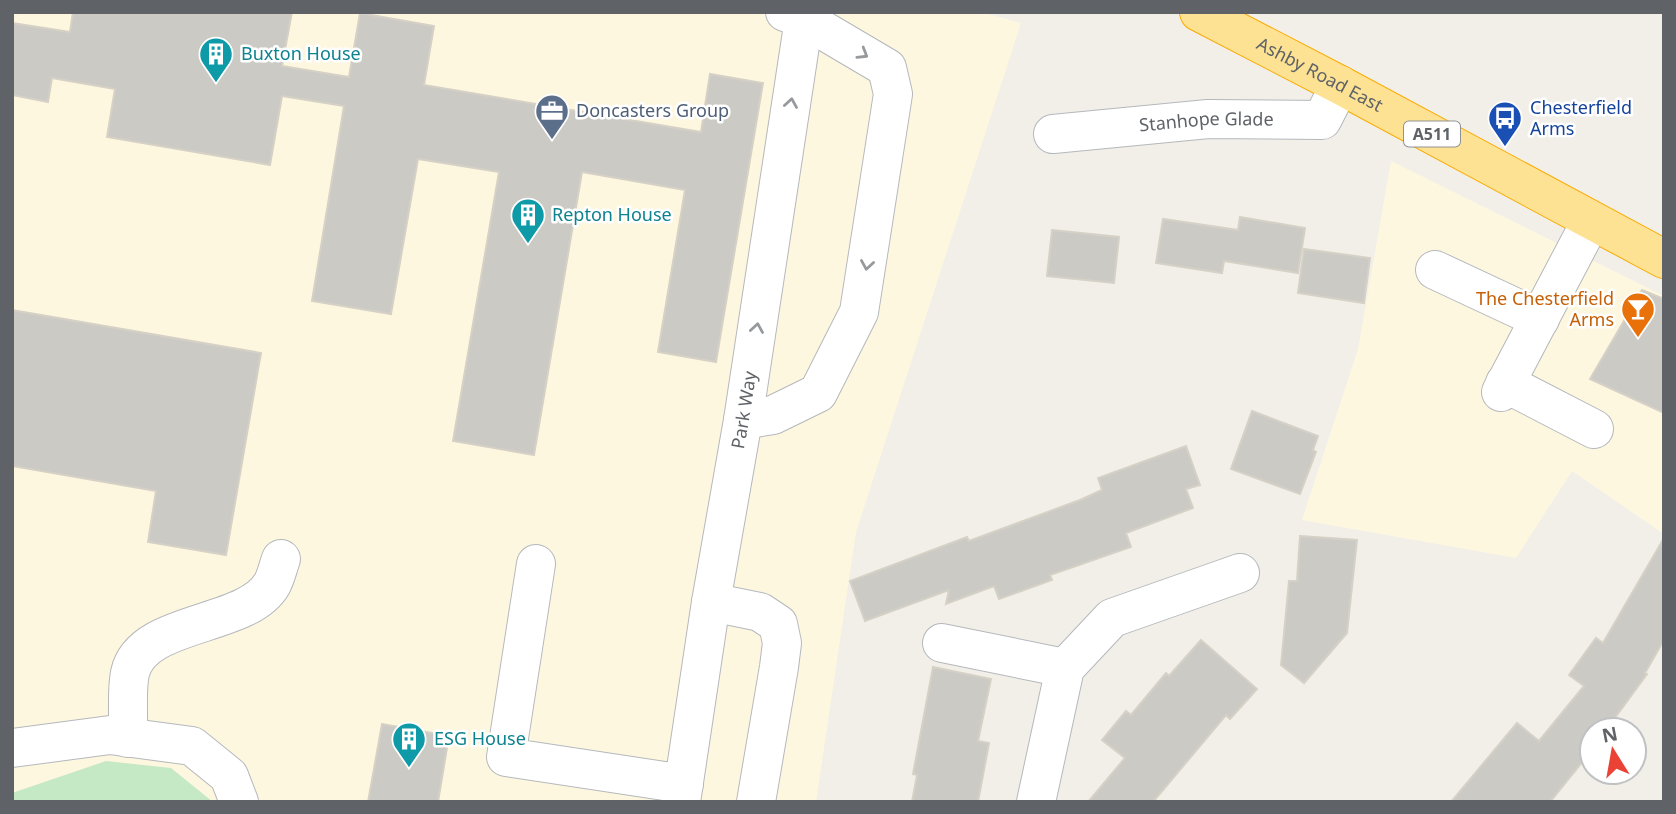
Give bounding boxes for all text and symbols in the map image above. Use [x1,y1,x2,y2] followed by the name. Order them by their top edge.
[1253,31,1388,117] street label: Ashby Road East
[197,35,235,84] building icon: Buxton House
[241,41,361,65] place label: Buxton House
[856,46,868,59] one-way arrow
[533,92,571,141] office icon: Doncasters Group
[1530,95,1632,140] place label: Chesterfield Arms
[783,97,798,109] one-way arrow
[576,98,729,122] place label: Doncasters Group
[1486,99,1524,148] bus stop icon: Chesterfield Arms
[1138,106,1274,137] street label: Stanhope Glade
[1404,122,1460,146] road number: A511
[509,196,547,245] building icon: Repton House
[552,202,672,226] place label: Repton House
[860,259,875,271] one-way arrow
[1476,286,1614,331] place label: The Chesterfield Arms
[1619,290,1657,339] bar icon: The Chesterfield Arms
[749,322,764,334] one-way arrow
[725,369,761,451] street label: Park Way
[1578,716,1648,786] north arrow
[390,720,428,769] building icon: ESG House
[1600,720,1620,749] text: N
[434,726,526,750] place label: ESG House

